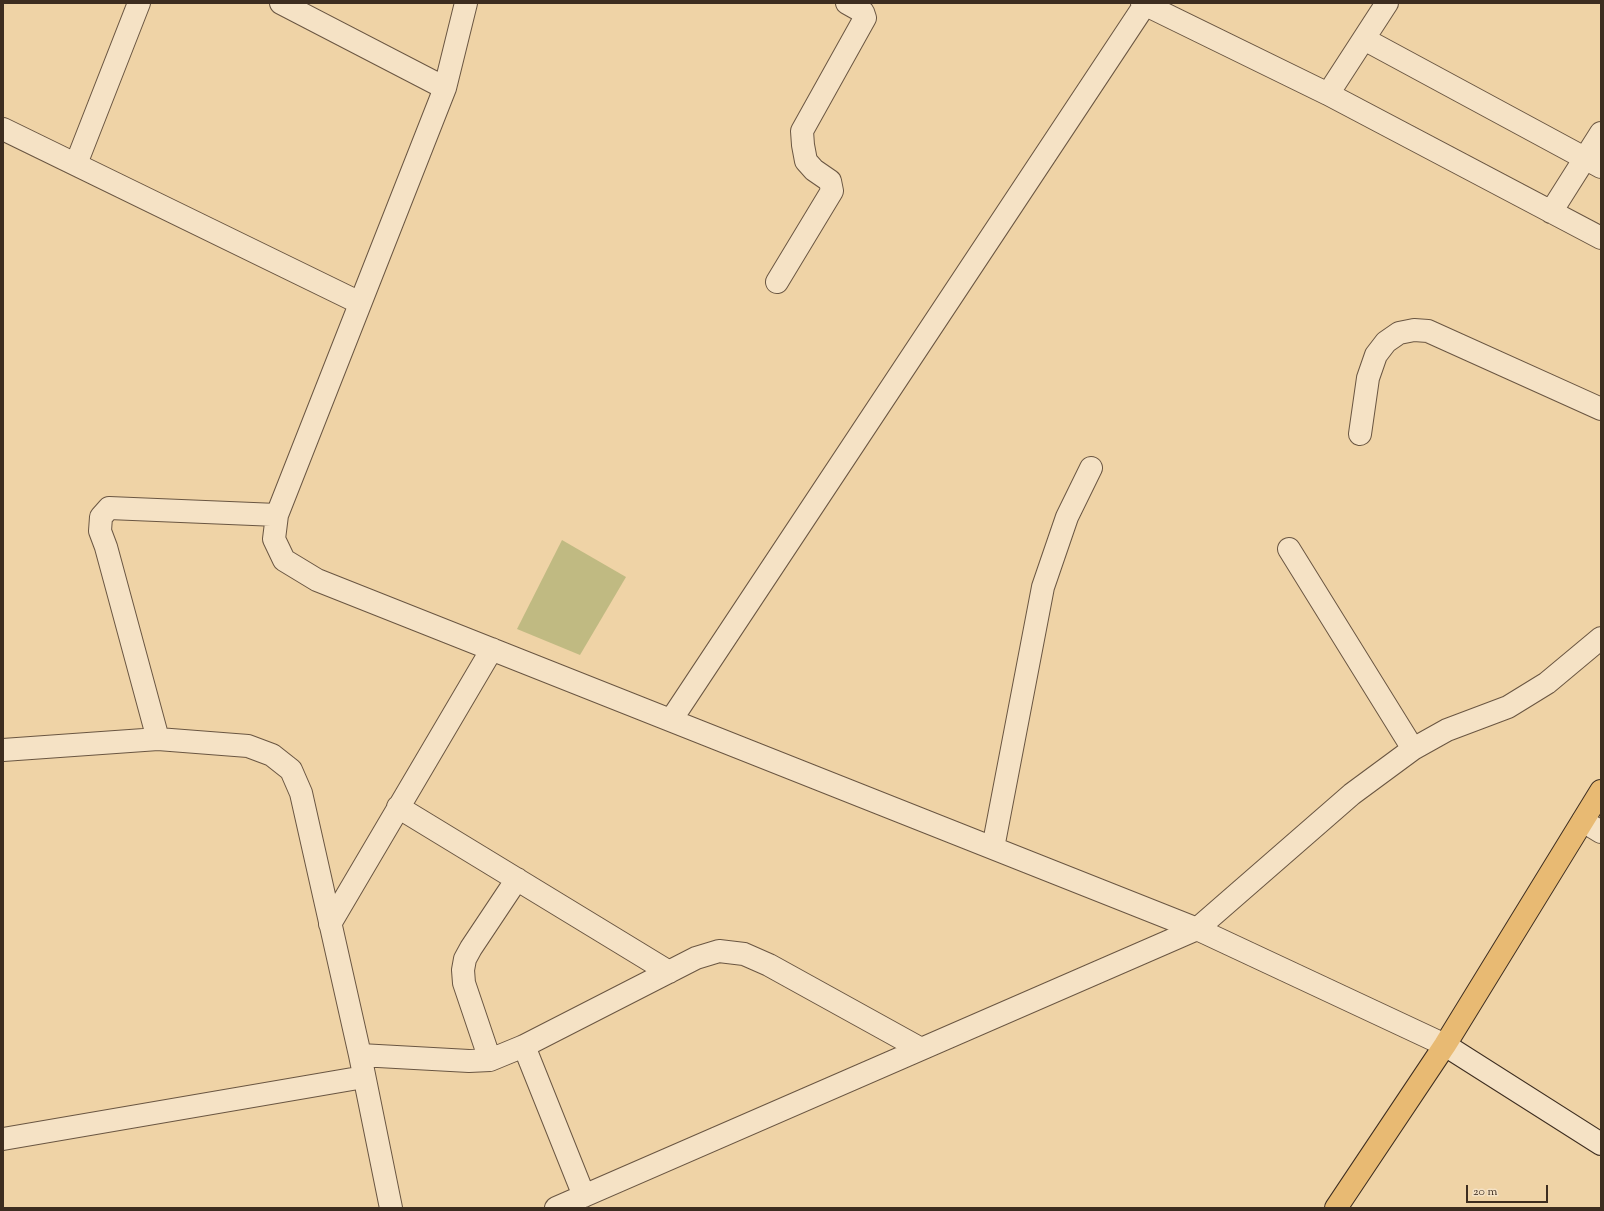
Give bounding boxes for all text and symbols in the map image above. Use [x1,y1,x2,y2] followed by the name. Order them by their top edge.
[1468,1177,1550,1203] scale bar
[1473,1183,1497,1201] text: 20 m

